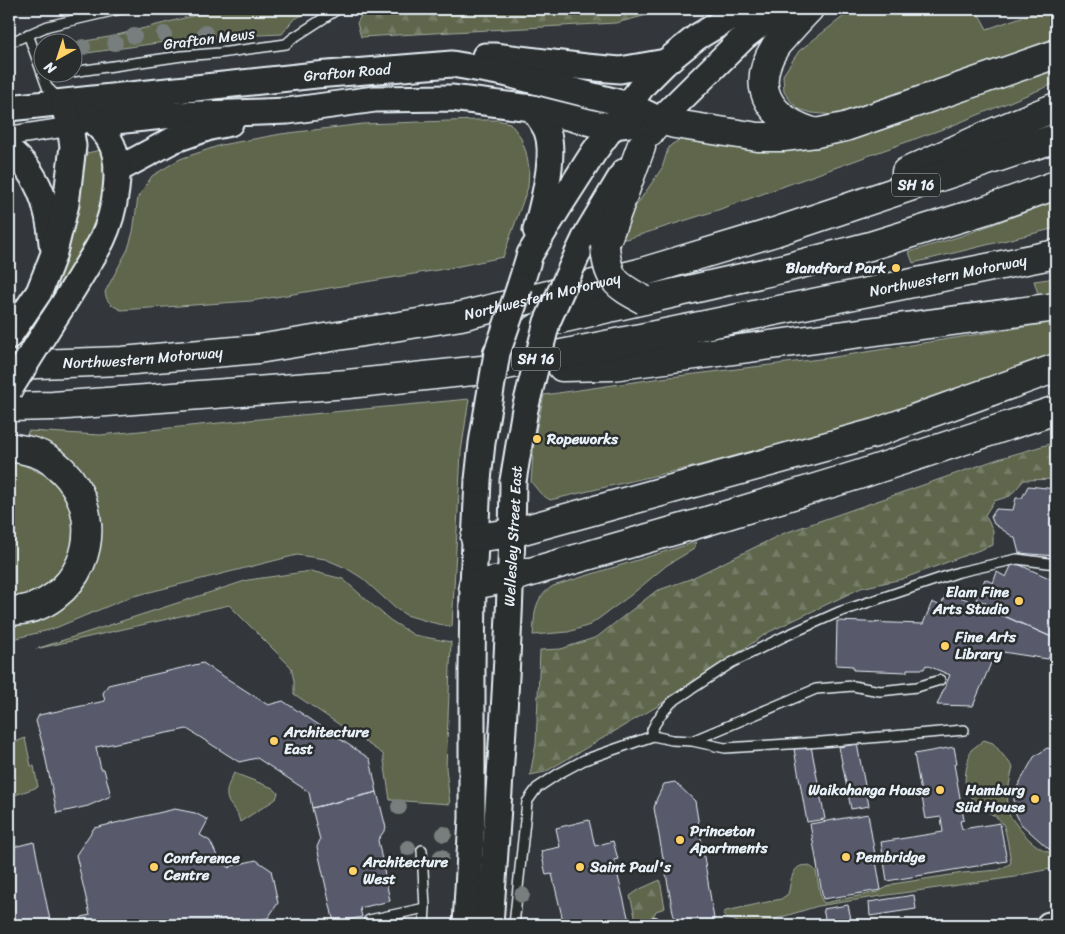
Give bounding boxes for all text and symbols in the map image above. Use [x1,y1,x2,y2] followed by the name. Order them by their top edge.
[162,20,256,58] street label: Grafton Mews
[32,32,82,82] north arrow
[38,55,63,81] text: N
[302,56,393,89] street label: Grafton Road
[892,174,940,196] road number: SH 16
[867,247,1029,304] street label: Northwestern Motorway
[786,255,887,281] place label: Blandford Park
[890,262,902,274] marker: Blandford Park
[461,265,624,328] street label: Northwestern Motorway
[62,339,224,376] street label: Northwestern Motorway
[512,348,560,370] road number: SH 16
[546,426,619,452] place label: Ropeworks
[531,433,543,445] marker: Ropeworks
[496,465,530,607] street label: Wellesley Street East
[932,579,1010,622] place label: Elam Fine Arts Studio
[1013,595,1025,607] marker: Elam Fine Arts Studio
[954,624,1017,667] place label: Fine Arts Library
[939,640,951,652] marker: Fine Arts Library
[283,719,369,762] place label: Architecture East
[268,735,280,747] marker: Architecture East
[808,777,930,803] place label: Waikohanga House
[954,777,1026,820] place label: Hamburg Süd House
[934,784,946,796] marker: Waikohanga House
[1029,793,1041,805] marker: Hamburg Süd House
[689,818,769,861] place label: Princeton Apartments
[674,834,686,846] marker: Princeton Apartments
[856,844,926,870] place label: Pembridge
[163,845,240,888] place label: Conference Centre
[362,849,448,892] place label: Architecture West
[840,851,852,863] marker: Pembridge
[589,854,672,880] place label: Saint Paul's
[148,861,160,873] marker: Conference Centre
[574,861,586,873] marker: Saint Paul's
[347,865,359,877] marker: Architecture West

